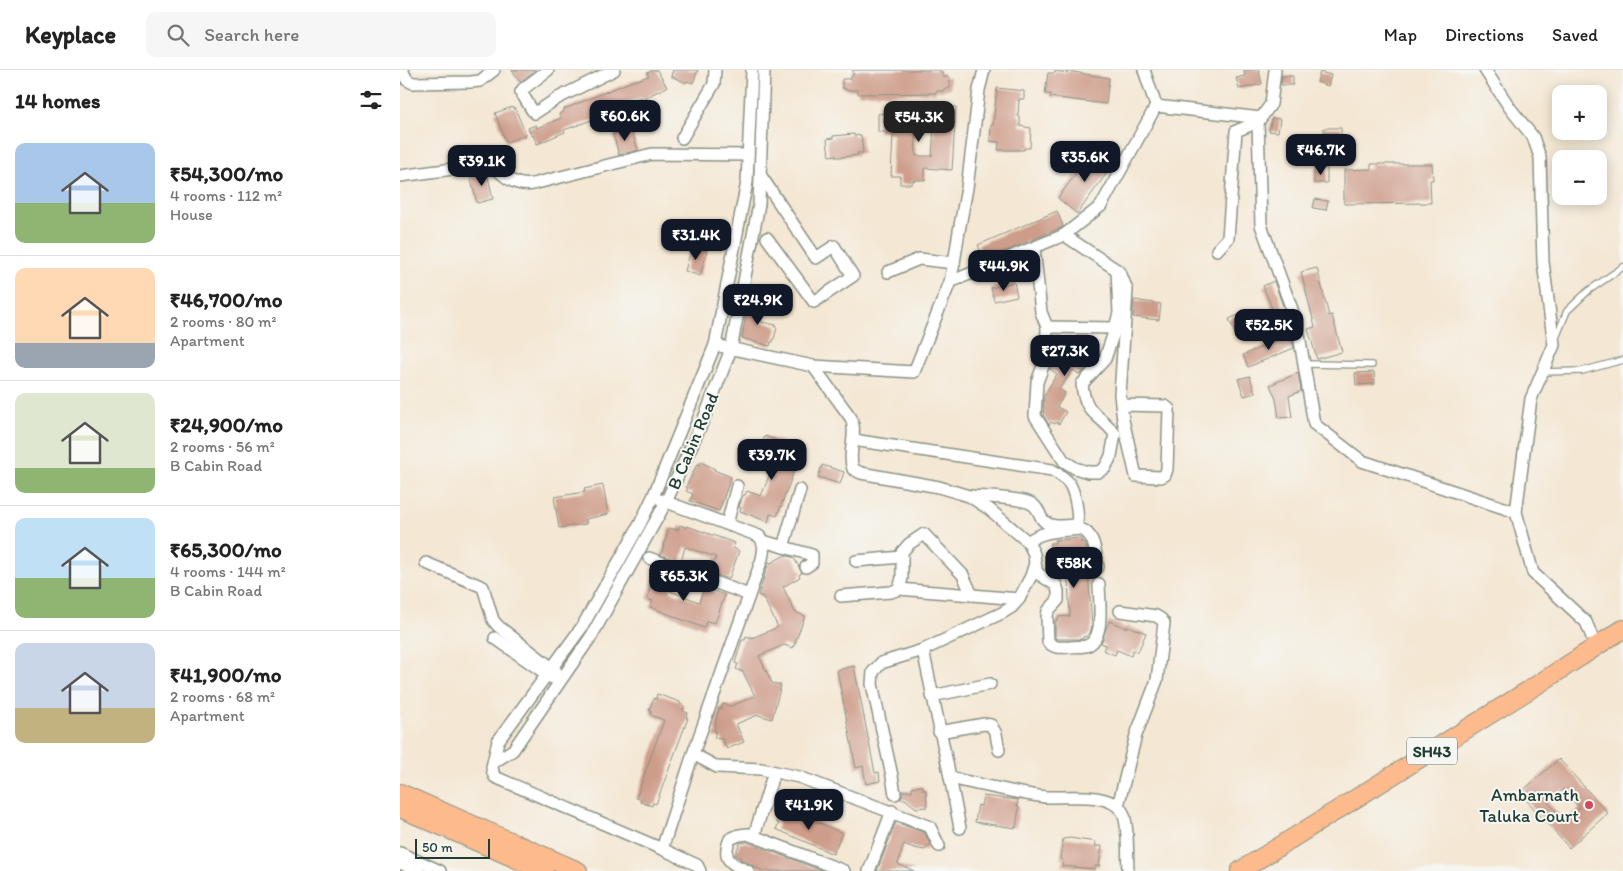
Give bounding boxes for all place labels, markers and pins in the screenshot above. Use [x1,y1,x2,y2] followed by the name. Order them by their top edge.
[584,100,666,142] pin: ₹60.6K
[878,100,960,143] pin: ₹54.3K
[1280,134,1362,176] pin: ₹46.7K
[1044,140,1126,183] pin: ₹35.6K
[441,144,523,187] pin: ₹39.1K
[655,218,737,261] pin: ₹31.4K
[963,250,1045,292] pin: ₹44.9K
[717,284,799,326] pin: ₹24.9K
[1228,308,1310,351] pin: ₹52.5K
[1024,334,1106,377] pin: ₹27.3K
[731,438,813,481] pin: ₹39.7K
[1044,546,1104,589] pin: ₹58K
[643,560,725,602] pin: ₹65.3K
[1479,784,1579,827] place label: Ambarnath Taluka Court
[768,788,850,831] pin: ₹41.9K
[1583,799,1595,811] marker: Ambarnath Taluka Court

